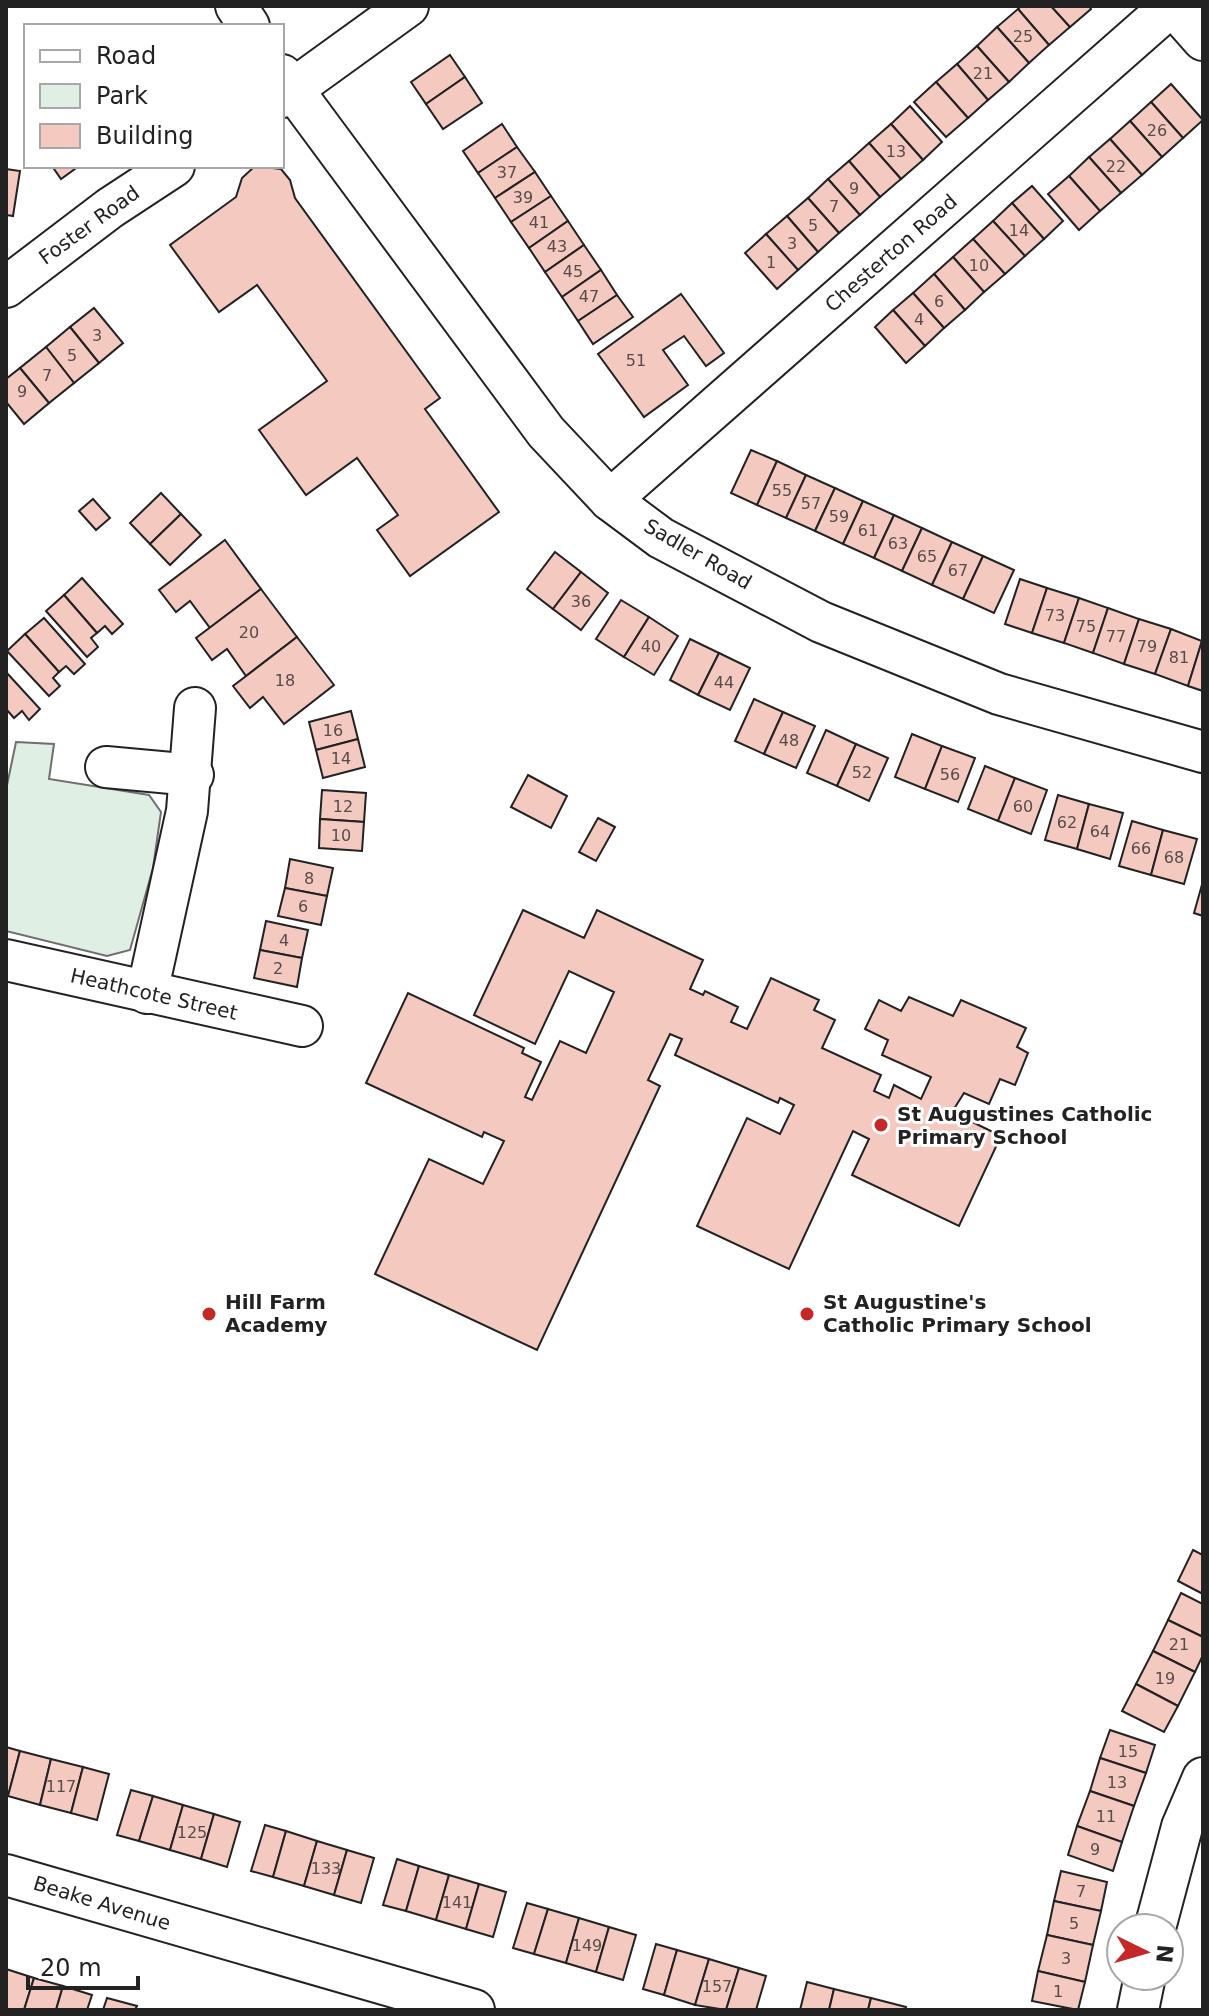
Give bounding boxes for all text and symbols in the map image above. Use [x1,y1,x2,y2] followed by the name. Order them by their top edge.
[24,24,284,168] legend
[1013,27,1033,46] house number: 25
[96,42,156,70] text: Road
[973,64,993,83] house number: 21
[96,82,148,110] text: Park
[1147,121,1167,140] house number: 26
[96,122,193,150] text: Building
[886,142,906,161] house number: 13
[1106,157,1126,176] house number: 22
[497,163,517,182] house number: 37
[849,179,859,198] house number: 9
[34,181,144,269] street label: Foster Road
[513,188,533,207] house number: 39
[820,189,962,317] street label: Chesterton Road
[829,197,839,216] house number: 7
[529,213,549,232] house number: 41
[808,216,818,235] house number: 5
[1009,221,1029,240] house number: 14
[787,234,797,253] house number: 3
[547,237,567,256] house number: 43
[766,253,776,272] house number: 1
[969,256,989,275] house number: 10
[563,262,583,281] house number: 45
[579,287,599,306] house number: 47
[934,292,944,311] house number: 6
[914,310,924,329] house number: 4
[92,326,102,345] house number: 3
[67,346,77,365] house number: 5
[626,351,646,370] house number: 51
[42,366,52,385] house number: 7
[17,382,27,401] house number: 9
[772,481,792,500] house number: 55
[801,494,821,513] house number: 57
[829,507,849,526] house number: 59
[640,514,756,594] street label: Sadler Road
[858,521,878,540] house number: 61
[888,534,908,553] house number: 63
[917,547,937,566] house number: 65
[948,561,968,580] house number: 67
[571,592,591,611] house number: 36
[1045,606,1065,625] house number: 73
[1076,617,1096,636] house number: 75
[239,623,259,642] house number: 20
[1106,627,1126,646] house number: 77
[641,637,661,656] house number: 40
[1137,637,1157,656] house number: 79
[1169,648,1189,667] house number: 81
[275,671,295,690] house number: 18
[714,673,734,692] house number: 44
[323,721,343,740] house number: 16
[779,731,799,750] house number: 48
[331,749,351,768] house number: 14
[852,763,872,782] house number: 52
[940,765,960,784] house number: 56
[333,797,353,816] house number: 12
[1013,797,1033,816] house number: 60
[1057,813,1077,832] house number: 62
[1090,822,1110,841] house number: 64
[331,826,351,845] house number: 10
[1131,839,1151,858] house number: 66
[1164,848,1184,867] house number: 68
[304,869,314,888] house number: 8
[298,897,308,916] house number: 6
[279,931,289,950] house number: 4
[273,959,283,978] house number: 2
[68,963,240,1025] street label: Heathcote Street
[897,1102,1152,1149] place label: St Augustines Catholic Primary School
[872,1116,890,1134] marker: St Augustines Catholic Primary School
[225,1290,328,1337] place label: Hill Farm Academy
[823,1290,1092,1337] place label: St Augustine's Catholic Primary School
[200,1305,218,1323] marker: Hill Farm Academy
[798,1305,816,1323] marker: St Augustine's Catholic Primary School
[1169,1635,1189,1654] house number: 21
[1155,1669,1175,1688] house number: 19
[1118,1742,1138,1761] house number: 15
[1107,1773,1127,1792] house number: 13
[46,1777,76,1796] house number: 117
[1096,1807,1116,1826] house number: 11
[177,1823,207,1842] house number: 125
[1090,1840,1100,1859] house number: 9
[311,1859,341,1878] house number: 133
[31,1871,173,1935] street label: Beake Avenue
[1076,1882,1086,1901] house number: 7
[442,1893,472,1912] house number: 141
[1105,1912,1185,1992] north arrow
[1069,1914,1079,1933] house number: 5
[572,1936,602,1955] house number: 149
[28,1940,138,1990] scale bar
[1151,1943,1178,1964] text: N
[1061,1949,1071,1968] house number: 3
[40,1954,102,1982] text: 20 m
[702,1977,732,1996] house number: 157
[1053,1982,1063,2001] house number: 1

